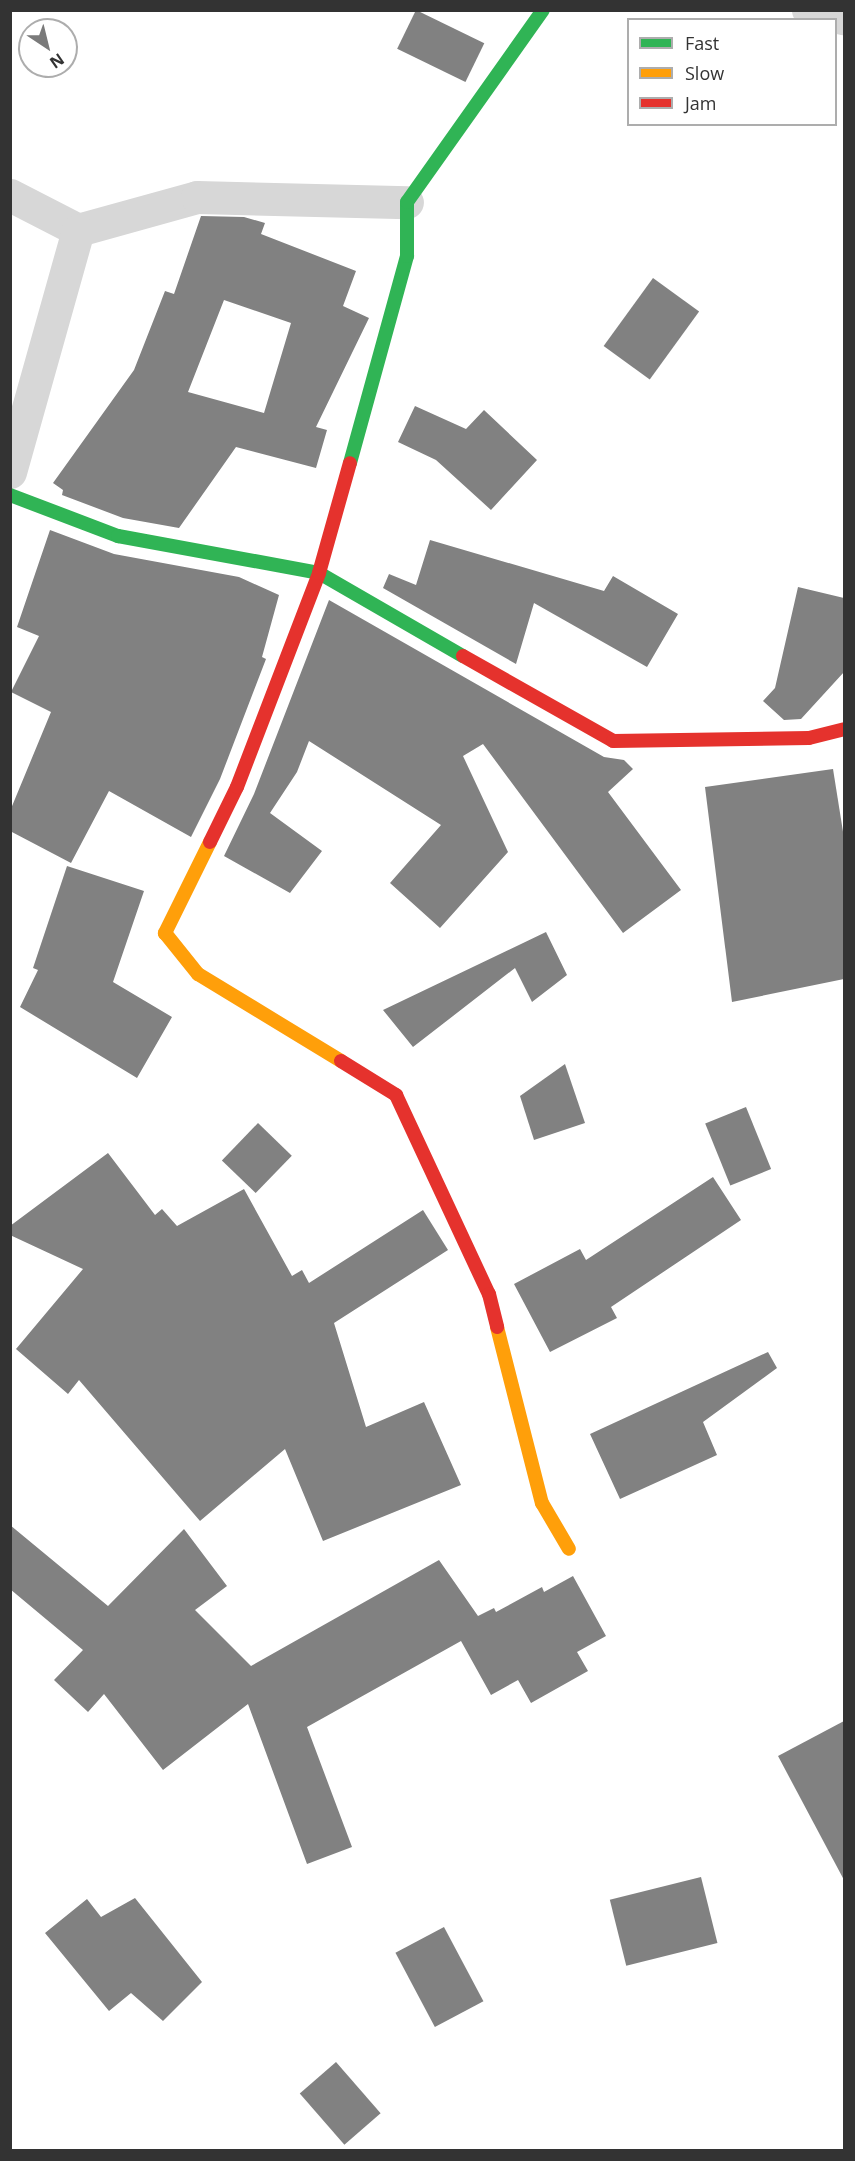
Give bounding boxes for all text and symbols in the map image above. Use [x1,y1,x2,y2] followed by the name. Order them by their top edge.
[18,18,78,78] north arrow
[627,18,837,126] legend
[685,31,719,55] text: Fast
[46,48,69,74] text: N
[685,61,724,85] text: Slow
[685,91,717,115] text: Jam

